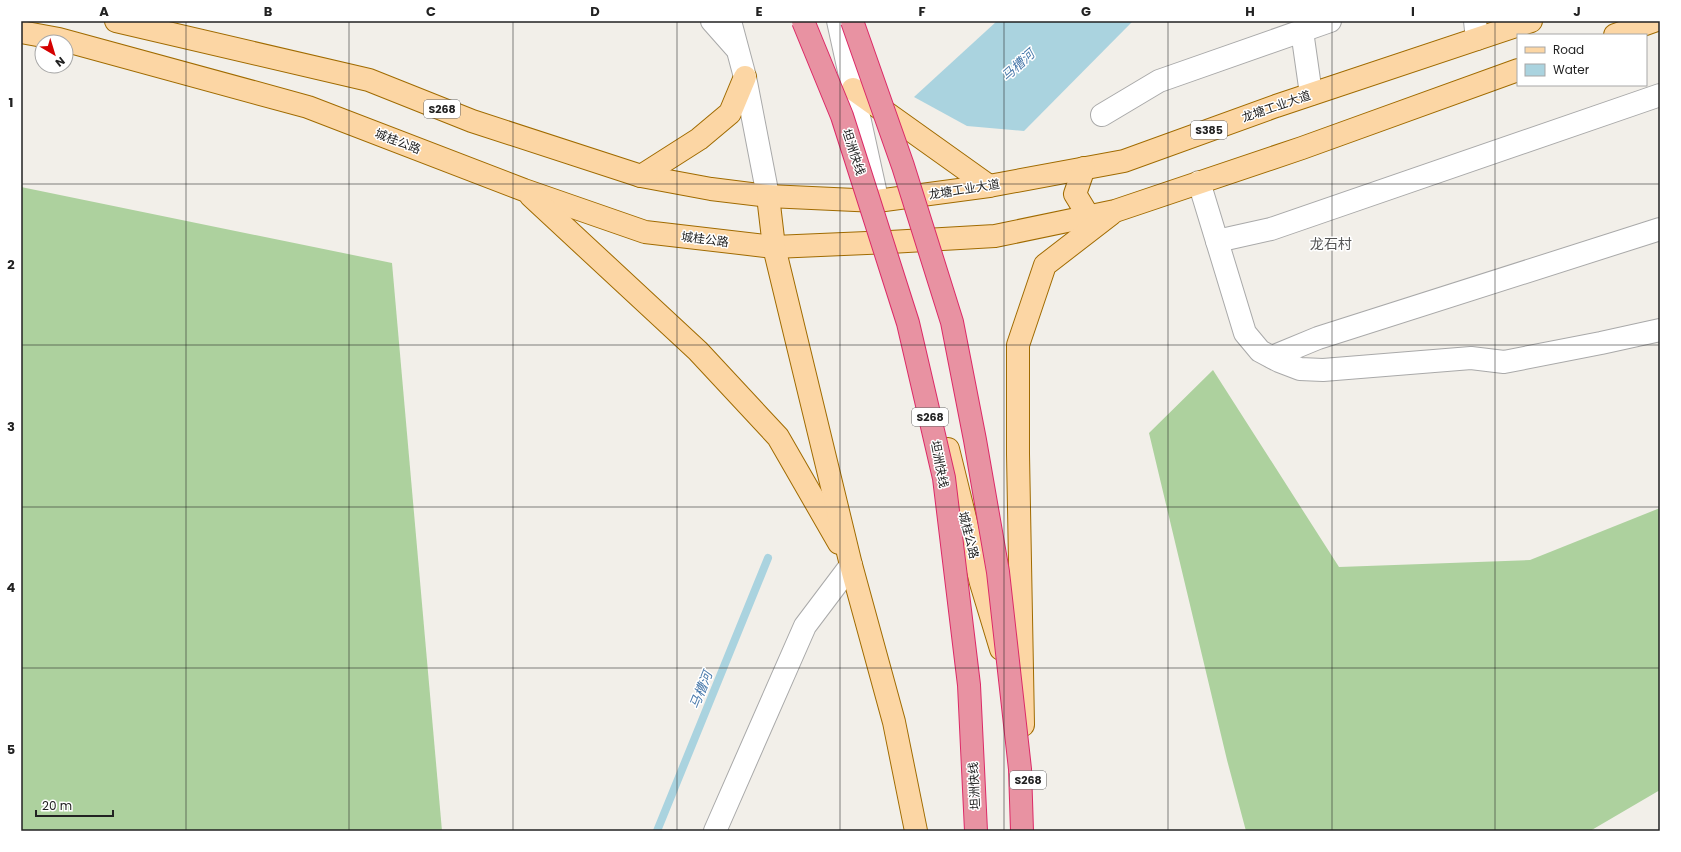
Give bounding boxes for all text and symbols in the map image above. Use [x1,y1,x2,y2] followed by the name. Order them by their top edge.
[99,2,109,21] text: A
[264,2,273,21] text: B
[426,2,436,21] text: C
[590,2,600,21] text: D
[755,2,763,21] text: E
[918,2,926,21] text: F
[1081,2,1091,21] text: G
[1245,2,1255,21] text: H
[1411,2,1415,21] text: I
[1573,2,1581,21] text: J
[34,34,74,74] north arrow
[1517,34,1647,86] legend
[1553,41,1584,58] text: Road
[997,43,1041,85] water label: 马槽河
[52,53,68,71] text: N
[1553,61,1590,78] text: Water
[1239,86,1313,126] street label: 龙塘工业大道
[9,93,13,112] text: 1
[424,100,460,118] road number: S268
[1191,121,1227,139] road number: S385
[373,124,423,158] street label: 城桂公路
[838,127,870,177] street label: 坦洲快线
[927,175,1001,203] street label: 龙塘工业大道
[680,228,730,250] street label: 城桂公路
[1310,234,1352,254] district label: 龙石村
[7,255,15,274] text: 2
[912,408,948,426] road number: S268
[7,417,15,436] text: 3
[927,439,953,489] street label: 坦洲快线
[955,510,983,560] street label: 城桂公路
[7,578,16,597] text: 4
[685,666,718,712] water label: 马槽河
[7,740,15,759] text: 5
[964,762,984,810] street label: 坦洲快线
[1010,771,1046,789] road number: S268
[36,792,113,818] scale bar
[42,797,72,814] text: 20 m

